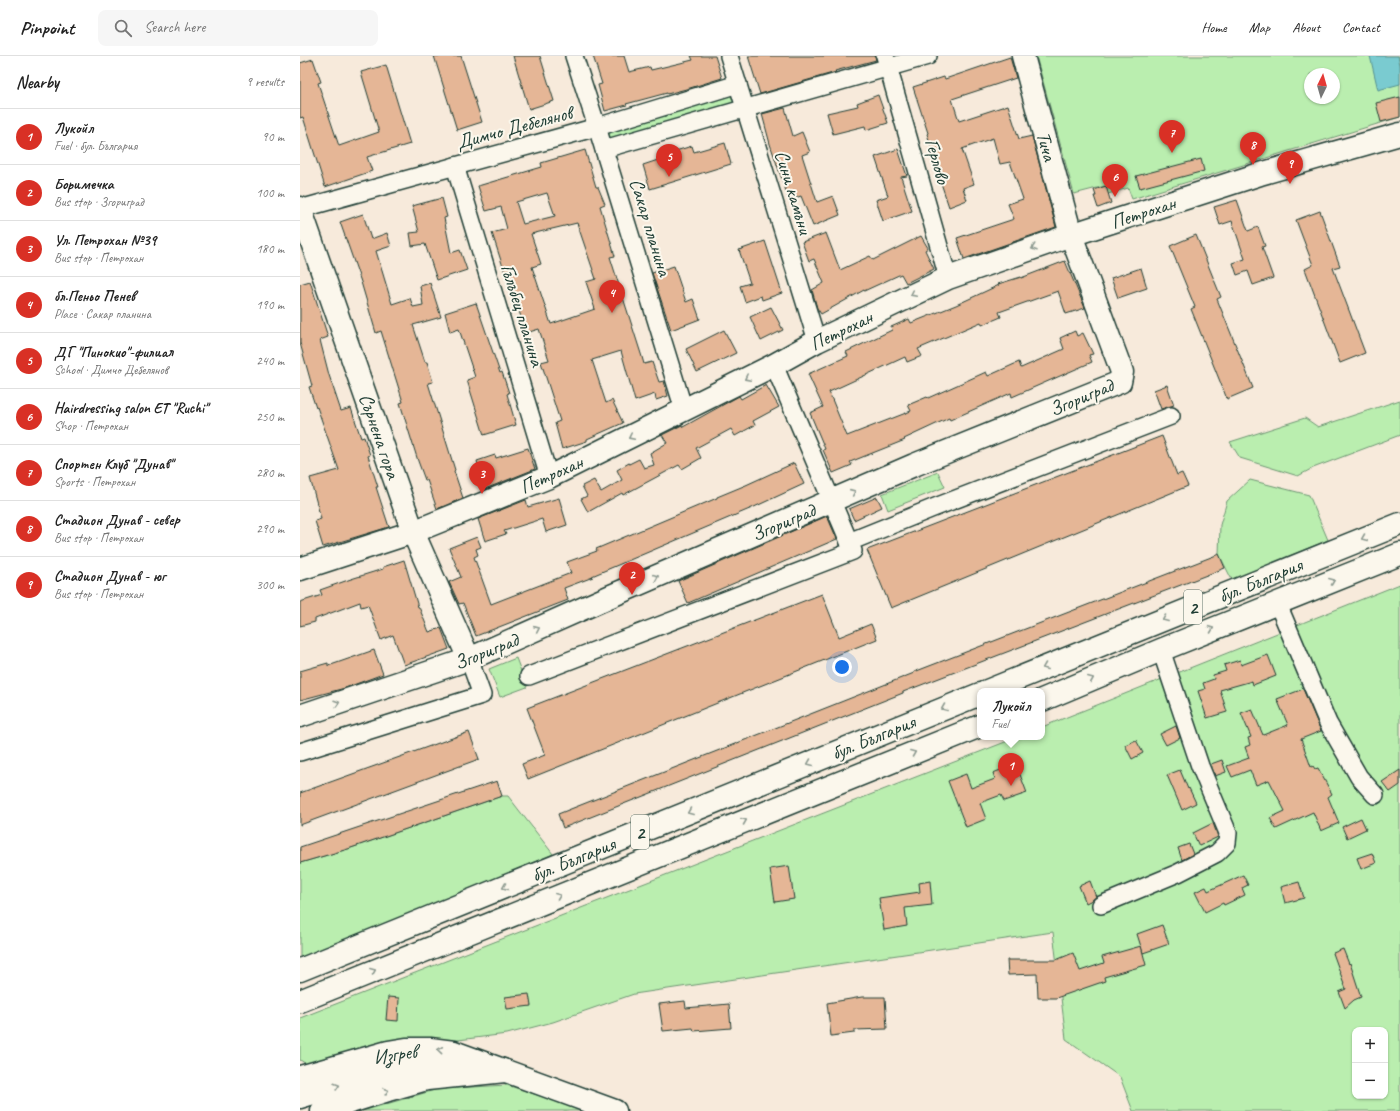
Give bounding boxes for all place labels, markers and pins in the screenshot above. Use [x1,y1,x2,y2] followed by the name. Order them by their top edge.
[1159,120,1185,153] pin: 7
[1240,132,1266,165] pin: 8
[656,144,682,177] pin: 5
[1277,151,1303,184] pin: 9
[1102,164,1128,197] pin: 6
[599,280,625,313] pin: 4
[469,461,495,494] pin: 3
[619,562,645,595] pin: 2
[998,753,1024,786] pin: 1

